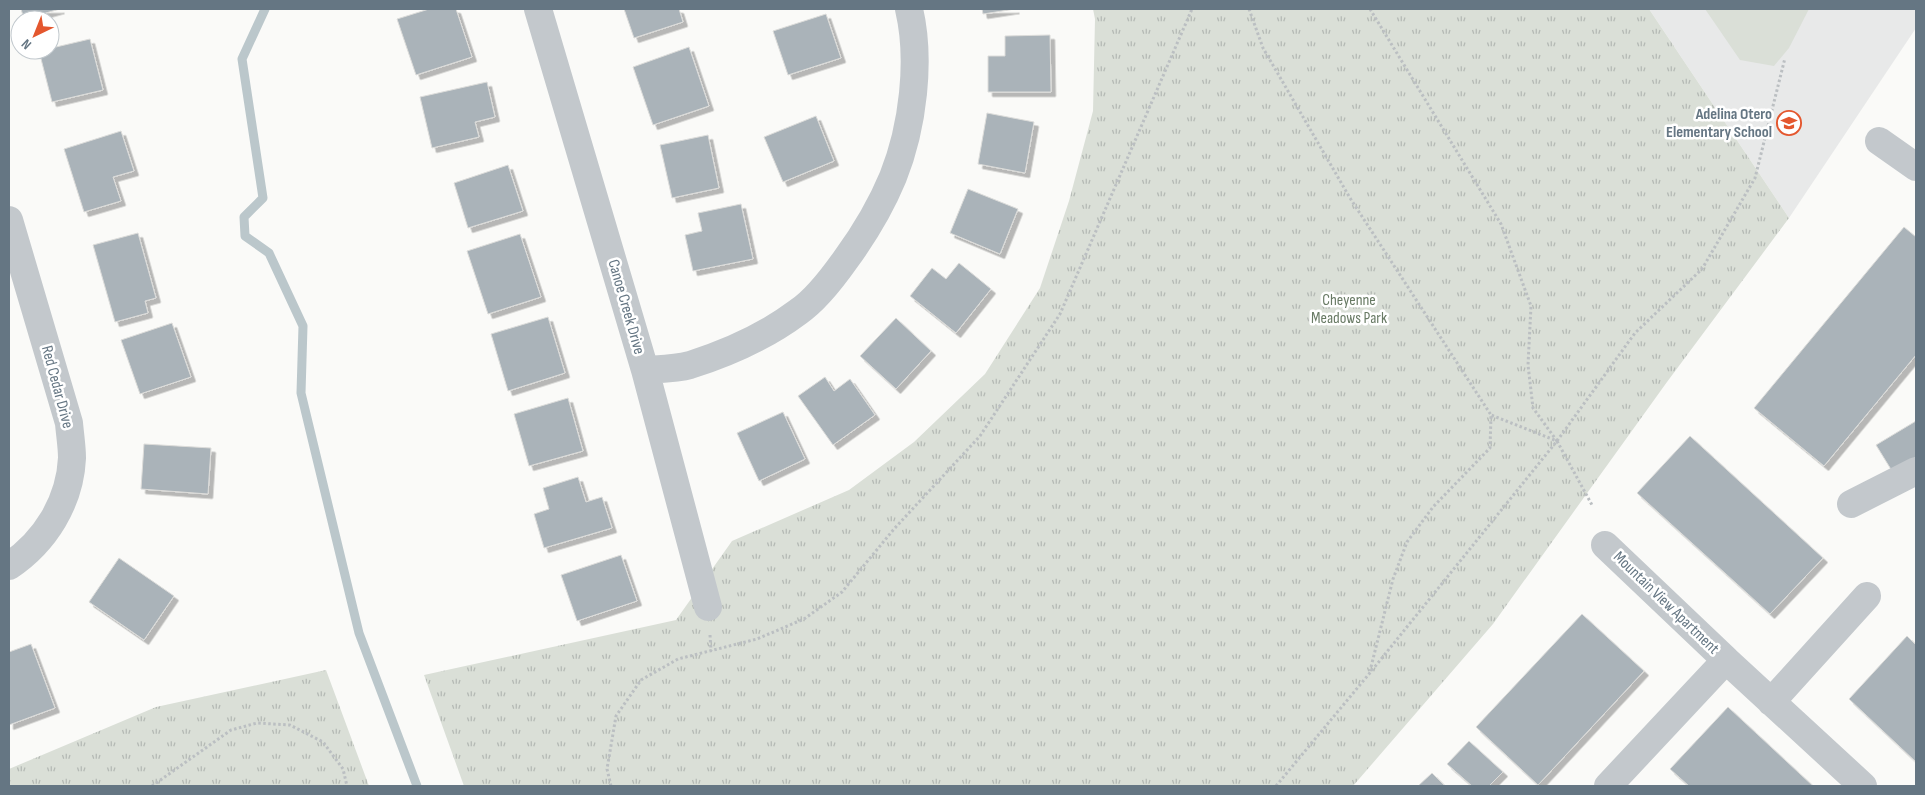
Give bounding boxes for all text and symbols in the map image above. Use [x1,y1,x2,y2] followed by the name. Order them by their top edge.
[10,10,60,60] north arrow
[18,35,35,53] text: N
[1666,105,1772,142] place label: Adelina Otero Elementary School
[1776,110,1802,136] school or university icon: Adelina Otero Elementary School
[603,257,649,357] street label: Canoe Creek Drive
[1311,291,1387,328] park label: Cheyenne Meadows Park
[37,344,77,430] street label: Red Cedar Drive
[1609,548,1723,658] street label: Mountain View Apartment

